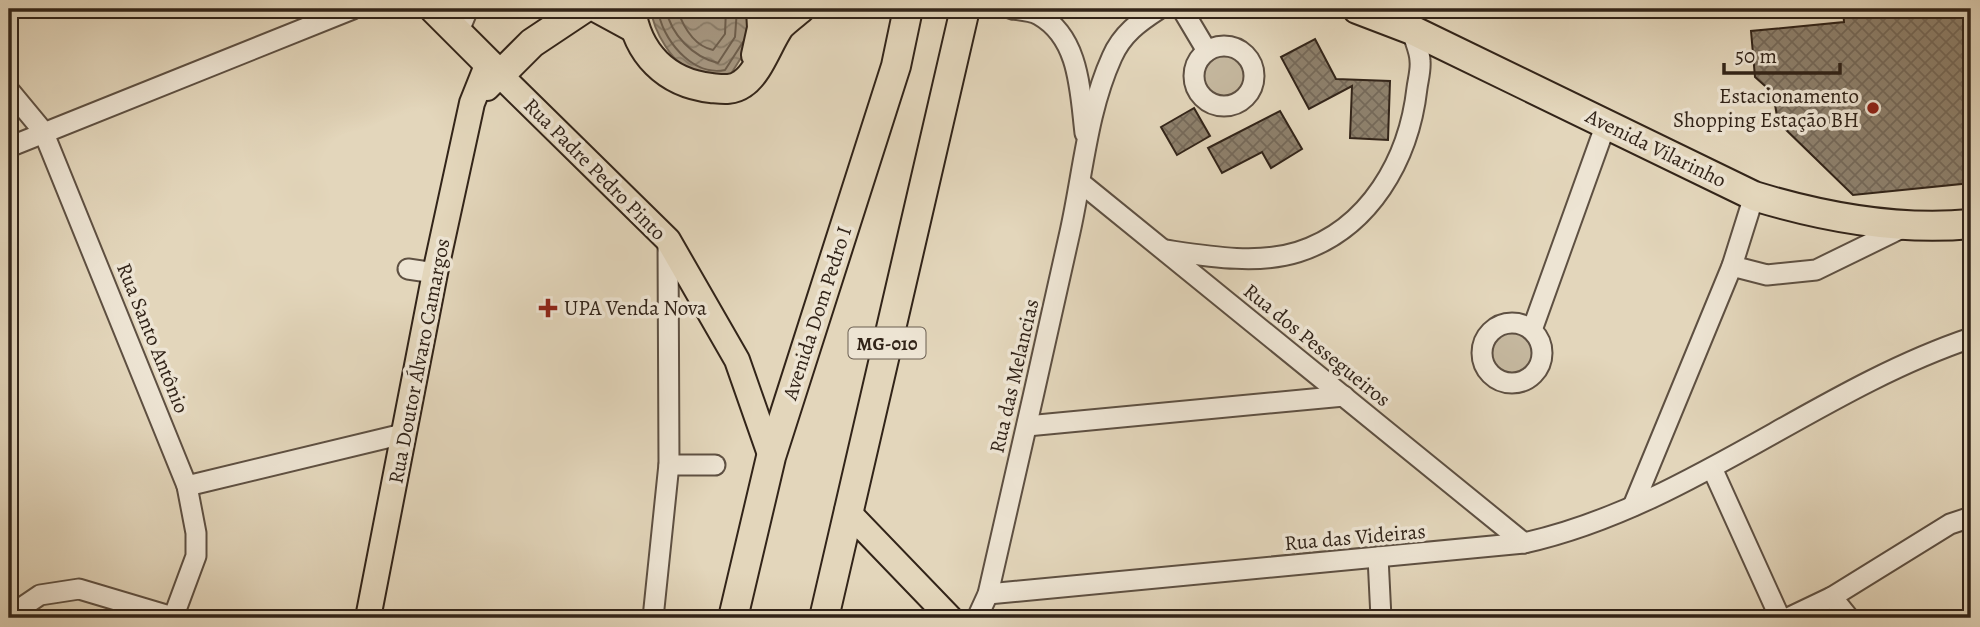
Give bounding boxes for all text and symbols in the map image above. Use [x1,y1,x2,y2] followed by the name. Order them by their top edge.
[1724,32,1840,76] scale bar
[1735,42,1777,70] text: 50 m
[1673,82,1859,134] place label: Estacionamento Shopping Estação BH
[518,92,672,246] street label: Rua Padre Pedro Pinto
[1865,100,1881,116] marker: Estacionamento Shopping Estação BH
[1580,101,1731,194] street label: Avenida Vilarinho
[775,223,858,404] street label: Avenida Dom Pedro I
[381,236,457,486] street label: Rua Doutor Álvaro Camargos
[110,259,196,417] street label: Rua Santo Antônio
[1238,277,1396,413] street label: Rua dos Pessegueiros
[564,294,707,322] place label: UPA Venda Nova
[983,296,1045,456] street label: Rua das Melancias
[538,298,558,318] marker: UPA Venda Nova
[848,328,926,358] road number: MG-010
[1283,517,1427,557] street label: Rua das Videiras

